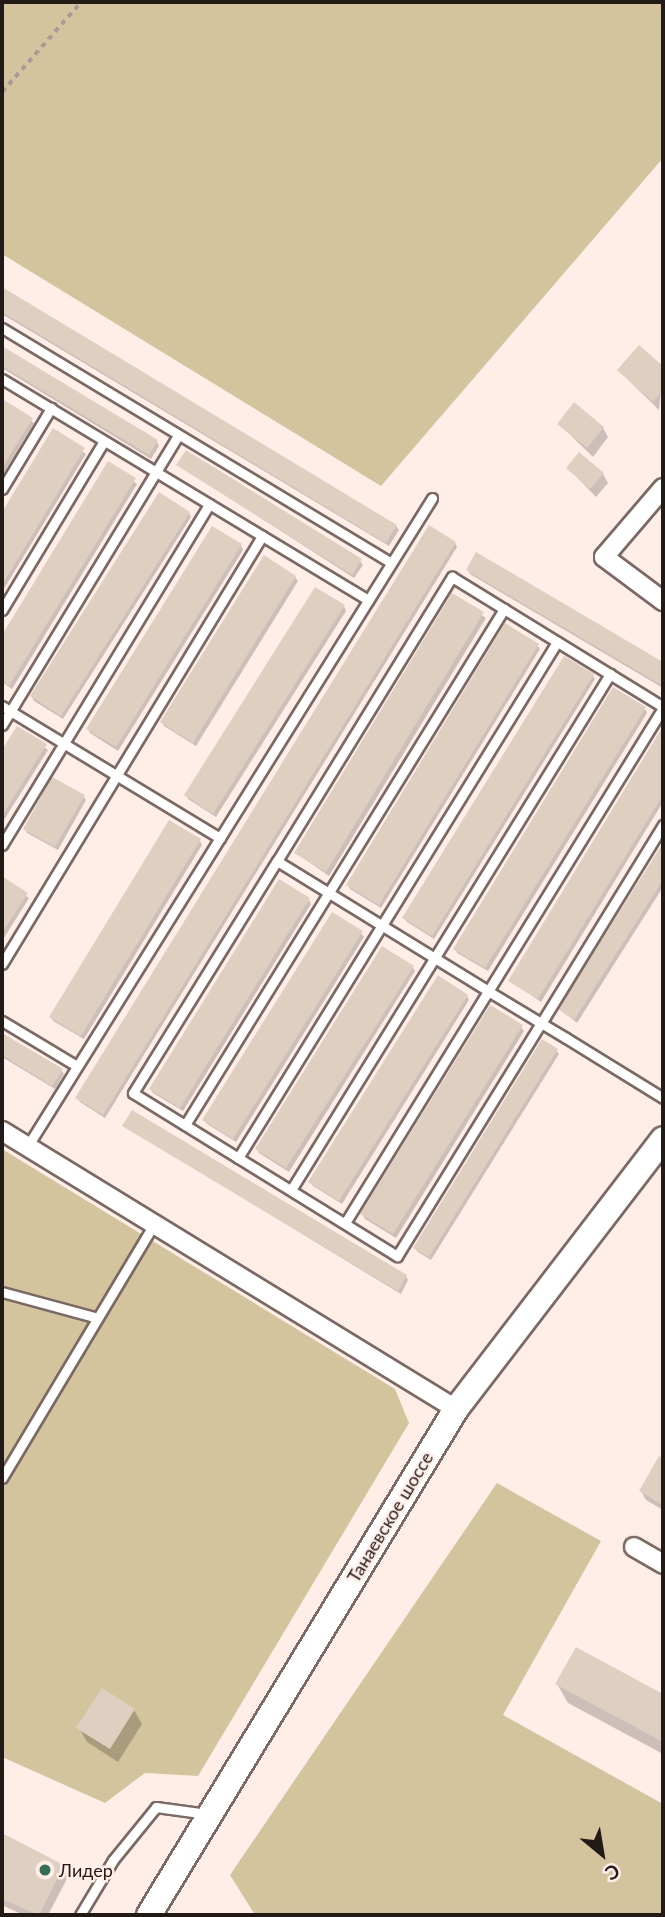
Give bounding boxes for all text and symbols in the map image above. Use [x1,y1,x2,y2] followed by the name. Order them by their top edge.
[343,1448,437,1586] street label: Танаевское шоссе
[567,1819,637,1889] north arrow
[59,1859,113,1881] place label: Лидер
[602,1860,624,1886] text: С
[37,1862,53,1878] marker: Лидер

